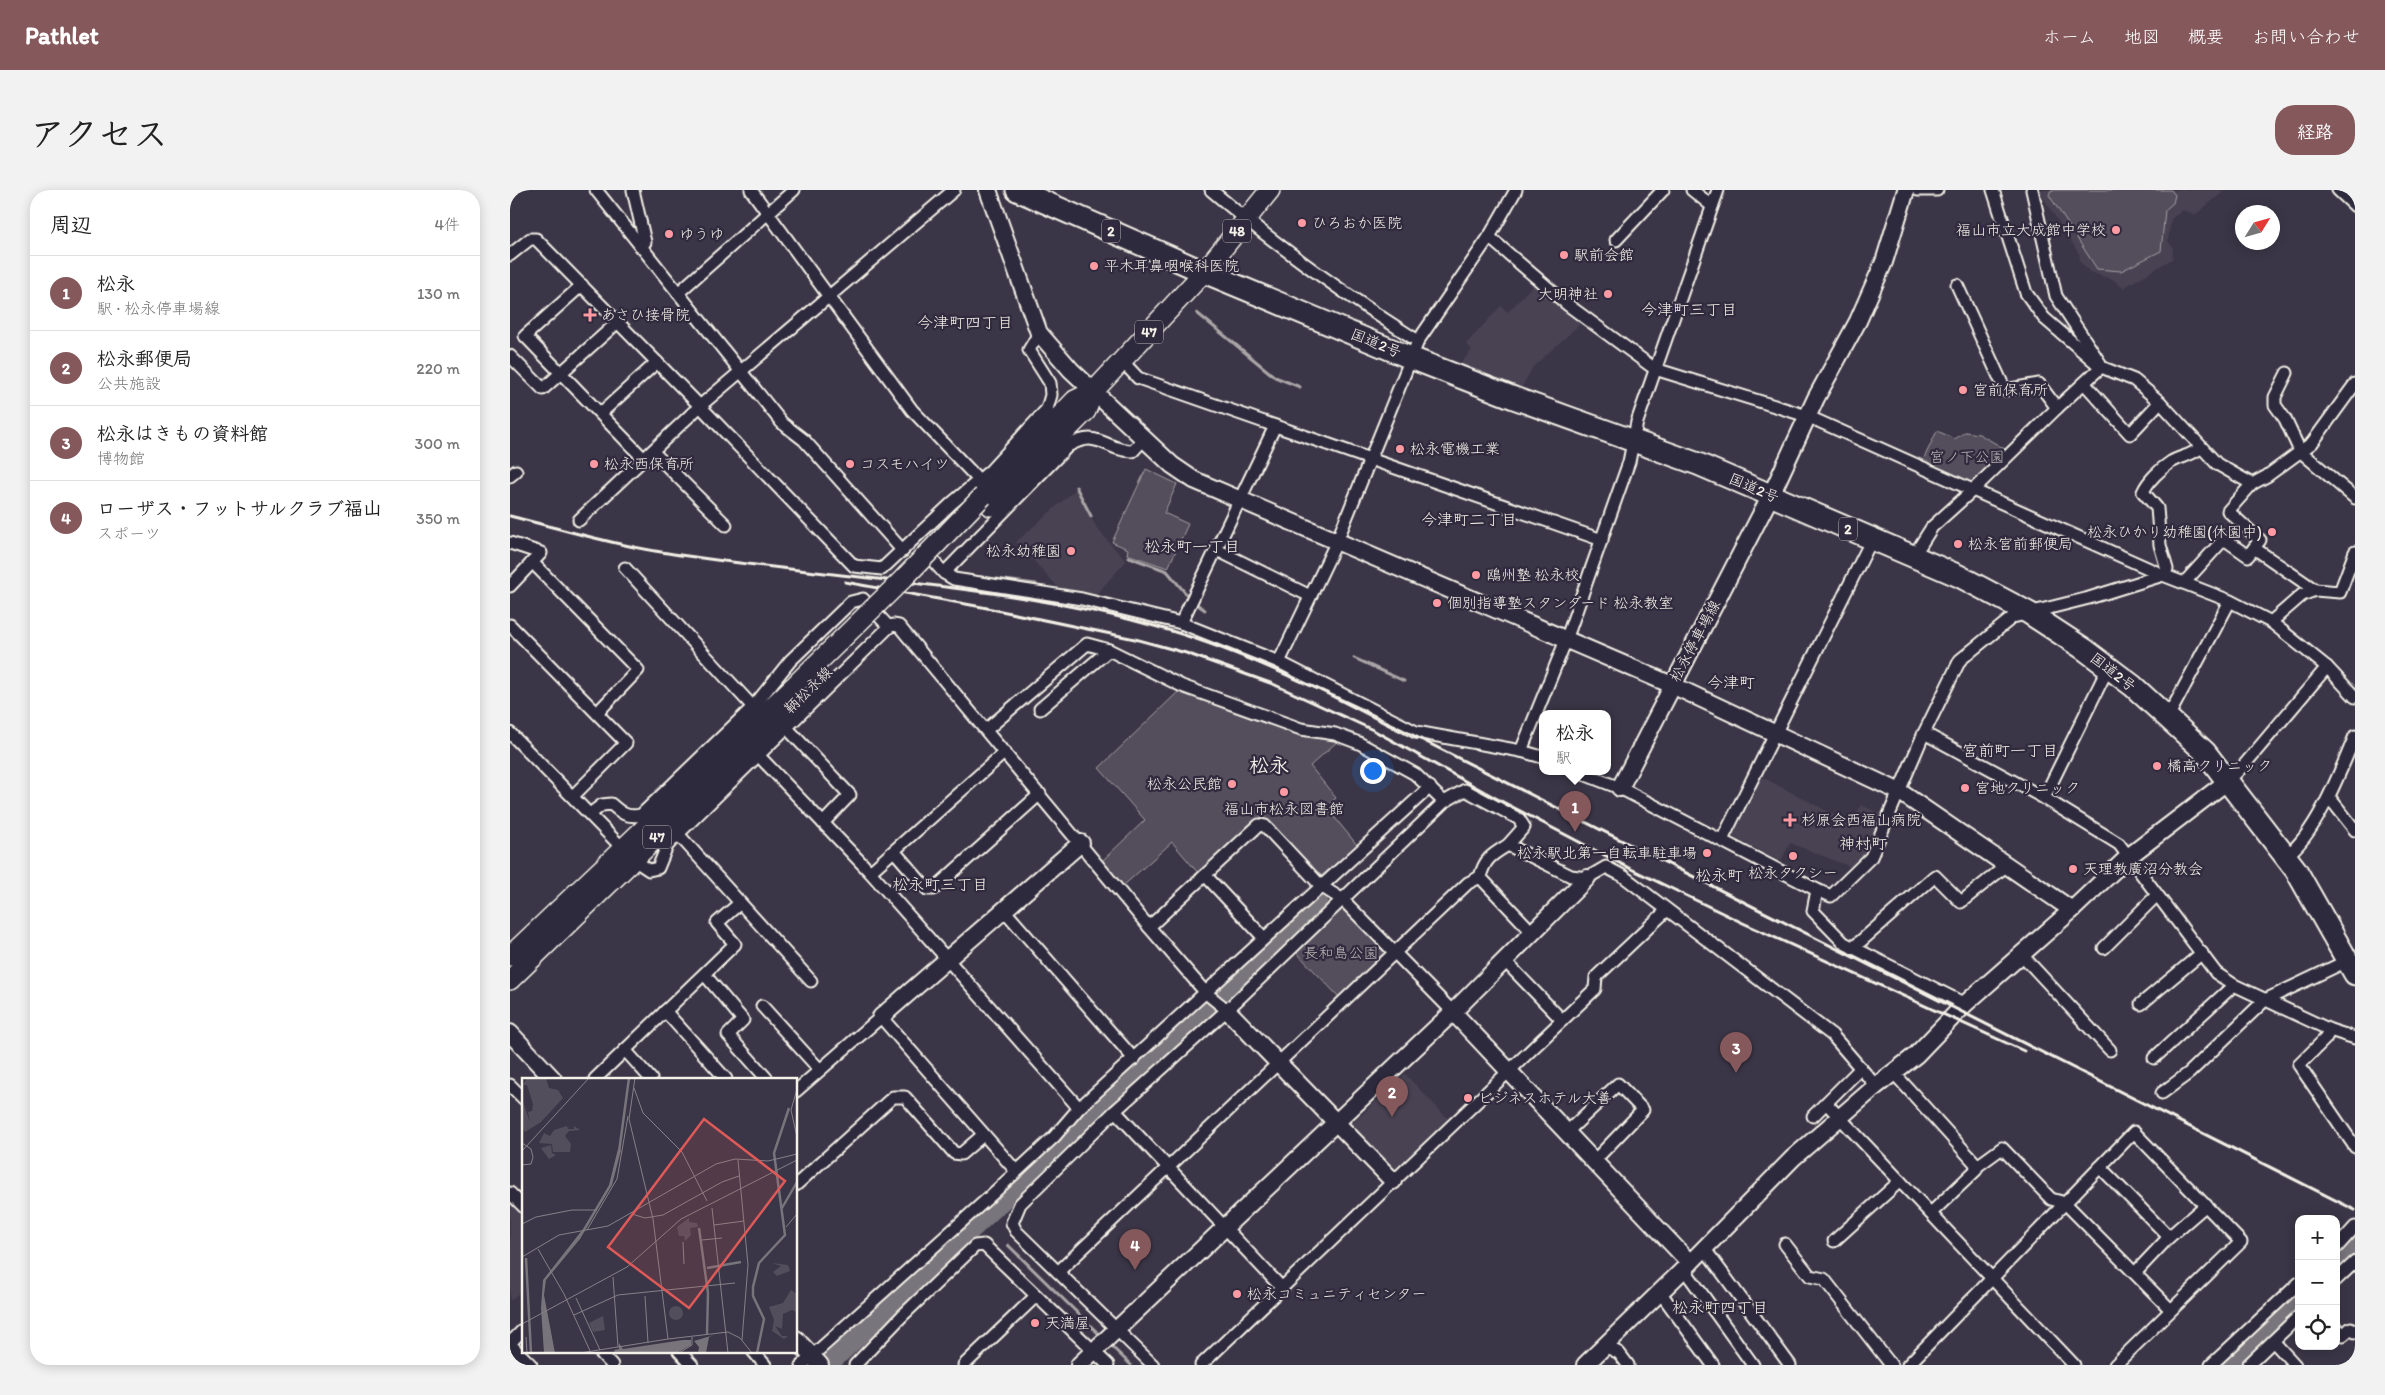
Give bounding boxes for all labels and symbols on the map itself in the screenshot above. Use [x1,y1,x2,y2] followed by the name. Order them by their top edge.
[2235,205,2280,250] north arrow
[1312,214,1402,232] place label: ひろおか医院
[1296,217,1308,229] marker: ひろおか医院
[1102,219,1120,242] road number: 2
[1223,219,1251,242] road number: 48
[1956,221,2106,239] place label: 福山市立大成館中学校
[2110,224,2122,236] marker: 福山市立大成館中学校
[679,225,724,243] place label: ゆうゆ
[663,228,675,240] marker: ゆうゆ
[1574,246,1634,264] place label: 駅前会館
[1558,249,1570,261] marker: 駅前会館
[1104,257,1239,275] place label: 平木耳鼻咽喉科医院
[1088,260,1100,272] marker: 平木耳鼻咽喉科医院
[1538,285,1598,303] place label: 大明神社
[1602,288,1614,300] marker: 大明神社
[1641,300,1737,319] district label: 今津町三丁目
[601,306,690,324] place label: あさひ接骨院
[583,308,597,322] marker: あさひ接骨院
[917,313,1013,332] district label: 今津町四丁目
[1135,320,1163,344] road number: 47
[1348,325,1404,361] street label: 国道2号
[1973,381,2048,399] place label: 宮前保育所
[1957,384,1969,396] marker: 宮前保育所
[1410,440,1500,458] place label: 松永電機工業
[1394,443,1406,455] marker: 松永電機工業
[1929,448,2005,466] park label: 宮ノ下公園
[604,455,694,473] place label: 松永西保育所
[860,455,949,473] place label: コスモハイツ
[588,458,600,470] marker: 松永西保育所
[844,458,856,470] marker: コスモハイツ
[1726,469,1782,507] street label: 国道2号
[1421,510,1517,529] district label: 今津町二丁目
[1839,518,1857,540] road number: 2
[2087,523,2262,541] place label: 松永ひかり幼稚園(休園中)
[2266,526,2278,538] marker: 松永ひかり幼稚園(休園中)
[1968,535,2073,553] place label: 松永宮前郵便局
[1144,537,1240,556] district label: 松永町一丁目
[1952,538,1964,550] marker: 松永宮前郵便局
[986,542,1061,560] place label: 松永幼稚園
[1065,545,1077,557] marker: 松永幼稚園
[1486,566,1579,584] place label: 鴎州塾 松永校
[1470,569,1482,581] marker: 鴎州塾 松永校
[1447,594,1674,612] place label: 個別指導塾スタンダード 松永教室
[1431,597,1443,609] marker: 個別指導塾スタンダード 松永教室
[1666,597,1724,685] street label: 松永停車場線
[2087,649,2139,695] street label: 国道2号
[780,663,836,717] street label: 鞆松永線
[1707,673,1755,692] district label: 今津町
[1962,741,2058,760] district label: 宮前町一丁目
[1249,753,1289,777] district label: 松永
[2167,757,2272,775] place label: 橘高クリニック
[1360,758,1386,784] your location
[2151,760,2163,772] marker: 橘高クリニック
[1147,775,1222,793] place label: 松永公民館
[1226,778,1238,790] marker: 松永公民館
[1975,779,2080,797] place label: 宮地クリニック
[1959,782,1971,794] marker: 宮地クリニック
[1278,786,1290,798] marker: 福山市松永図書館
[1559,791,1591,832] pin: 1
[1224,800,1344,818] place label: 福山市松永図書館
[1801,811,1921,829] place label: 杉原会西福山病院
[1783,813,1797,827] marker: 杉原会西福山病院
[643,826,671,849] road number: 47
[1839,834,1887,853] district label: 神村町
[1517,844,1697,862] place label: 松永駅北第一自転車駐車場
[1701,847,1713,859] marker: 松永駅北第一自転車駐車場
[1787,850,1799,862] marker: 松永タクシー
[2083,860,2203,878] place label: 天理教廣沼分教会
[2067,863,2079,875] marker: 天理教廣沼分教会
[1748,864,1838,882] place label: 松永タクシー
[1695,866,1743,885] district label: 松永町
[892,875,988,894] district label: 松永町三丁目
[1303,944,1379,962] park label: 長和島公園
[1720,1032,1752,1073] pin: 3
[1376,1076,1408,1117] pin: 2
[522,1078,798,1352] inset map
[1478,1089,1612,1107] place label: ビジネスホテル大善
[1462,1092,1474,1104] marker: ビジネスホテル大善
[1119,1229,1151,1270] pin: 4
[1247,1285,1426,1303] place label: 松永コミュニティセンター
[1231,1288,1243,1300] marker: 松永コミュニティセンター
[1672,1298,1768,1317] district label: 松永町四丁目
[1045,1314,1090,1332] place label: 天満屋
[1029,1317,1041,1329] marker: 天満屋

